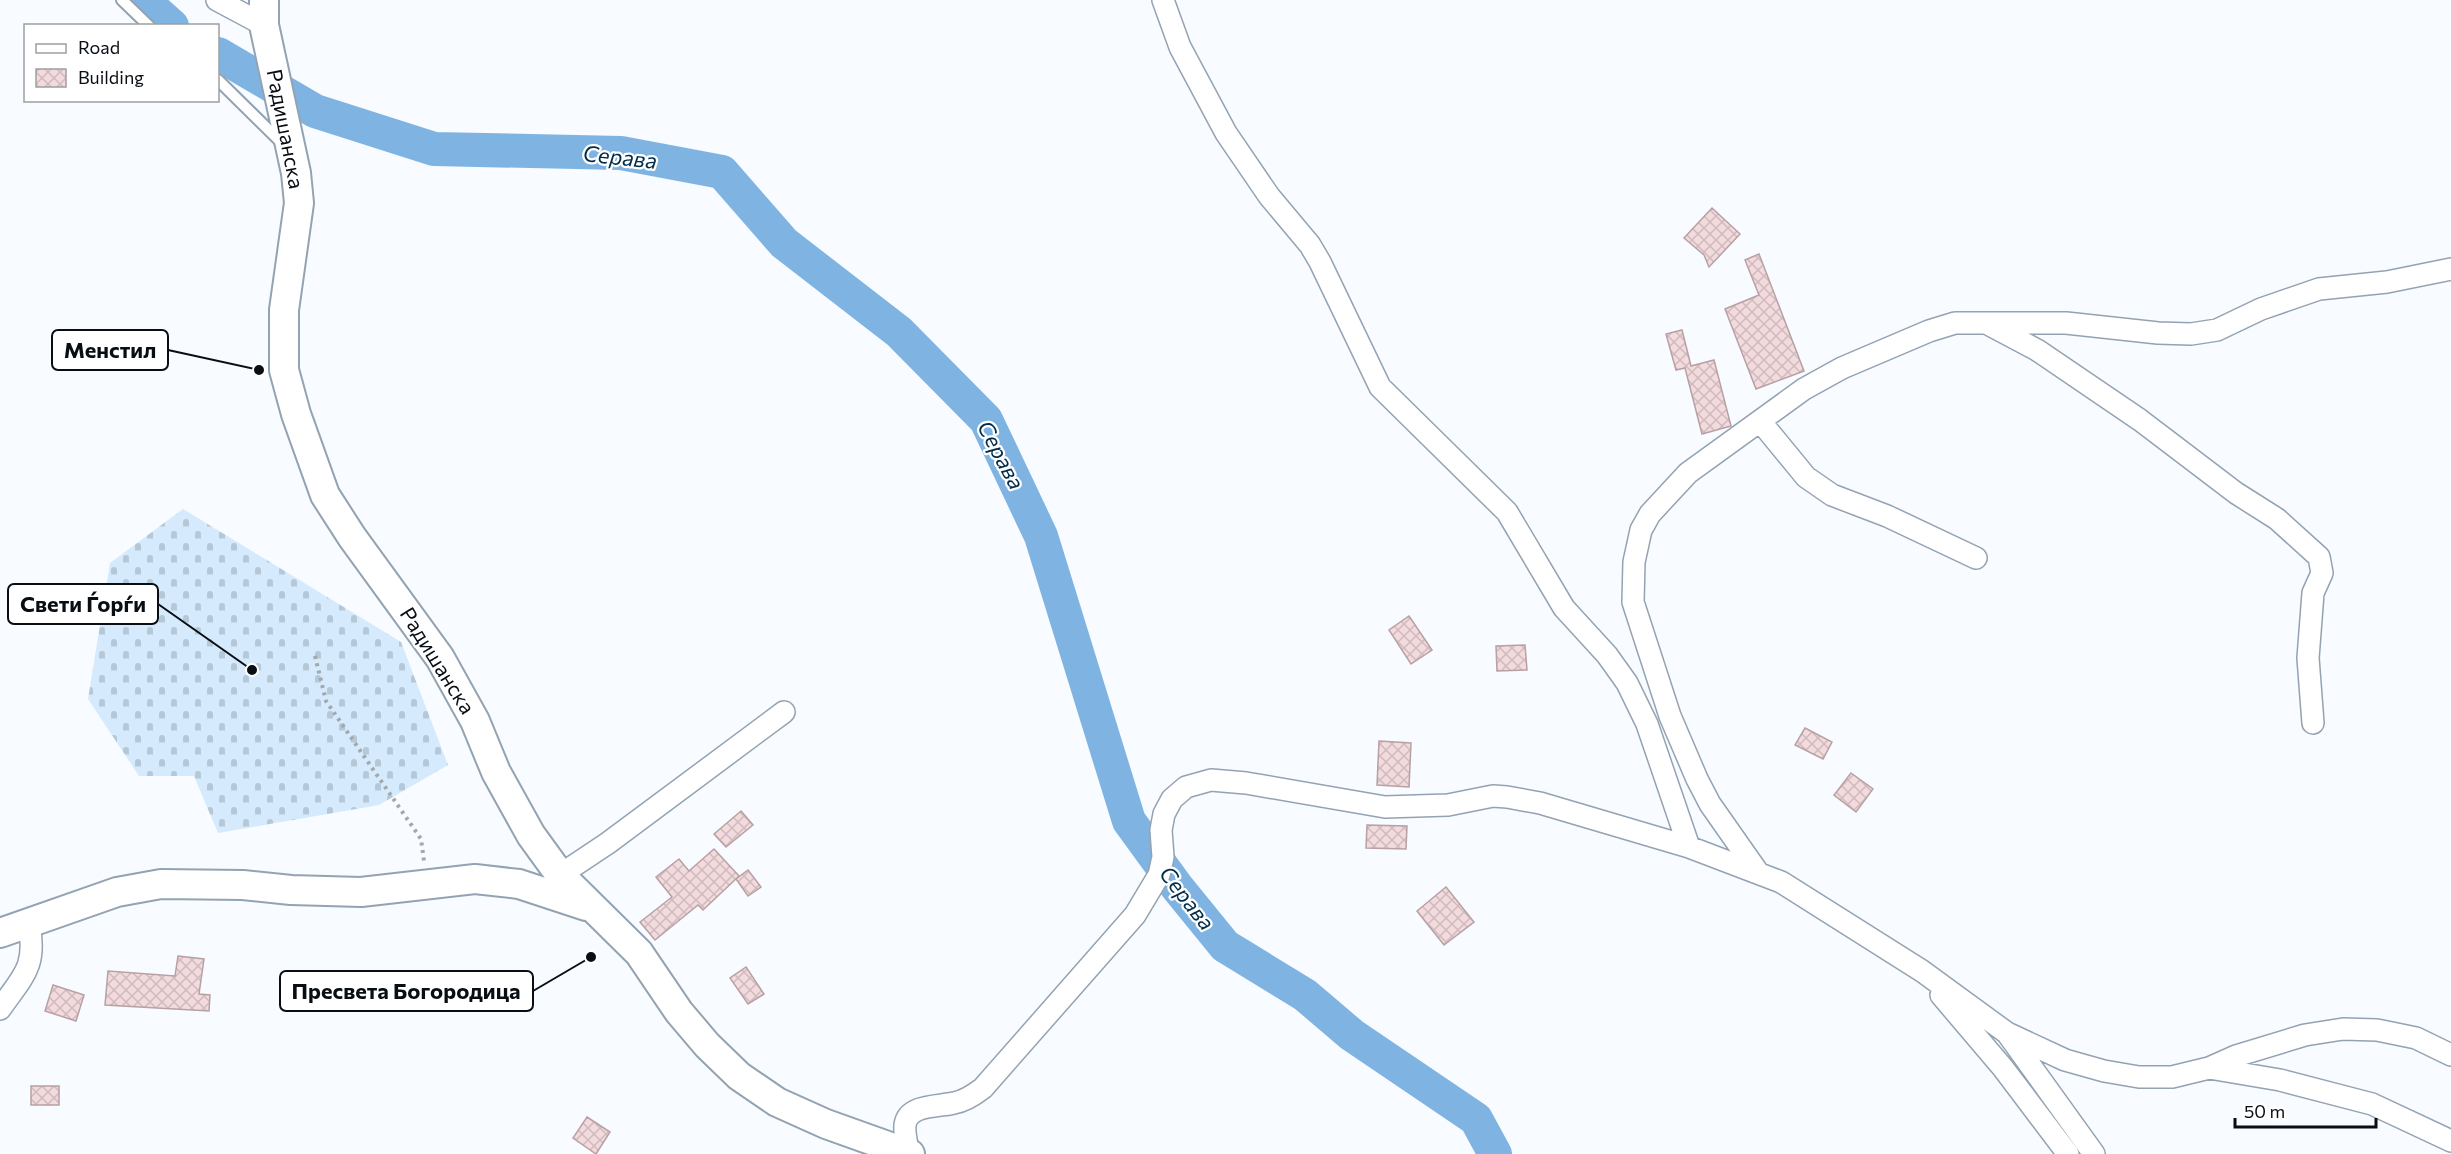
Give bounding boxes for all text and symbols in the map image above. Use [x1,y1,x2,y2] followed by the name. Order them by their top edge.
[24,24,219,102] legend
[78,36,120,58] text: Road
[78,66,144,88] text: Building
[263,67,310,191] street label: Радишанска
[582,139,658,174] water label: Серава
[52,330,168,370] callout: Менстил
[64,336,156,363] text: Менстил
[972,416,1031,494] water label: Серава
[8,584,158,624] callout: Свети Ѓорѓи
[20,590,146,617] text: Свети Ѓорѓи
[396,602,481,718] street label: Радишанска
[1154,860,1221,935] water label: Серава
[280,971,533,1011] callout: Пресвета Богородица
[292,977,520,1004] text: Пресвета Богородица
[2235,1091,2376,1129] scale bar
[2244,1100,2285,1122] text: 50 m

